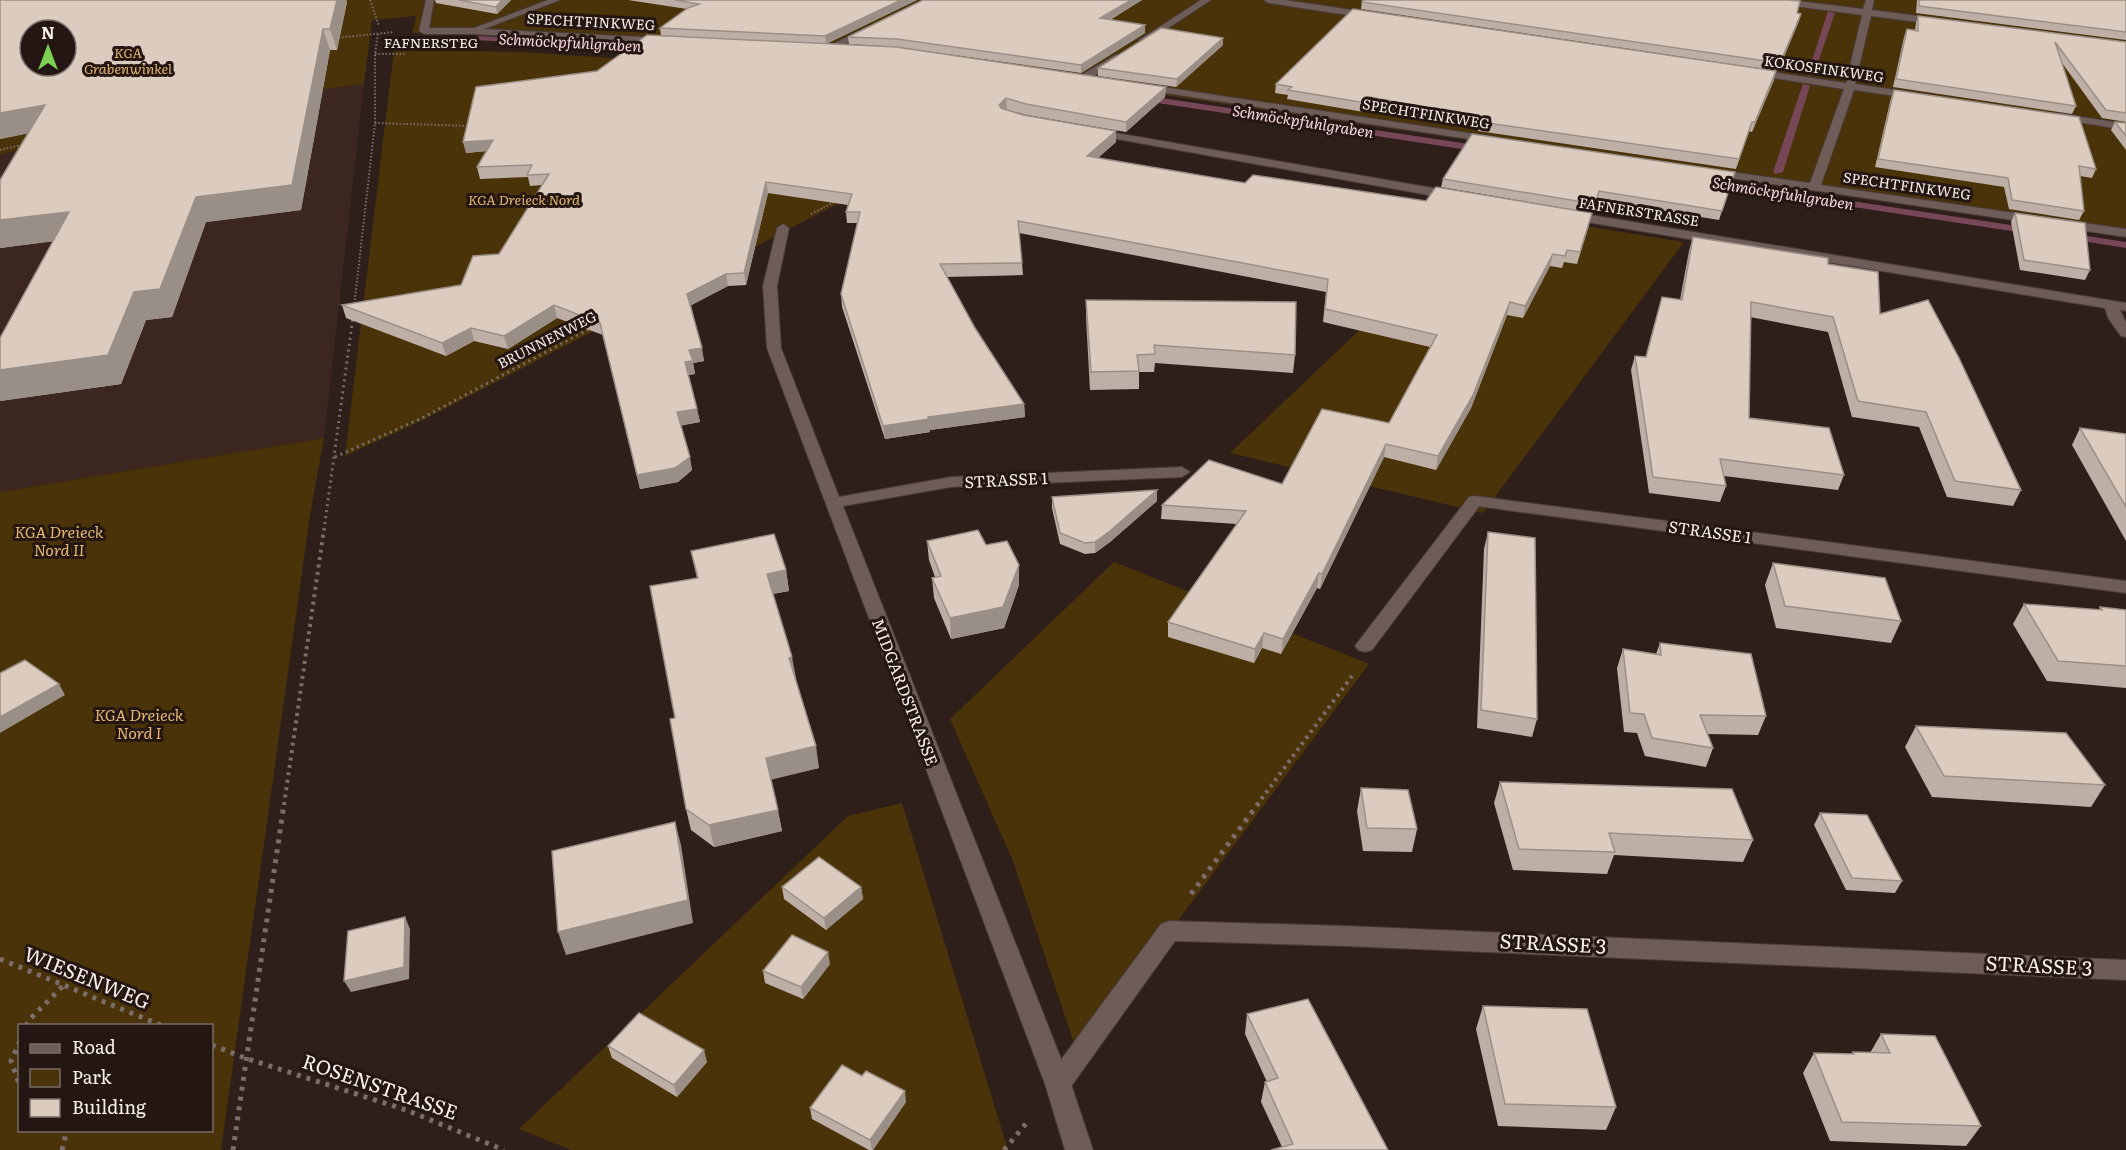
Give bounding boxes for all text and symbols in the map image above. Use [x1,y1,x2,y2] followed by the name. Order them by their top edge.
[526,8,656,34] street label: SPECHTFINKWEG
[18,18,78,78] north arrow
[41,20,55,44] text: N
[498,26,642,57] water label: Schmöckpfuhlgraben
[384,32,479,52] street label: FAFNERSTEG
[84,42,172,78] park label: KGA Grabenwinkel
[1763,50,1886,86] street label: KOKOSFINKWEG
[1361,93,1492,133] street label: SPECHTFINKWEG
[1231,98,1375,143] water label: Schmöckpfuhlgraben
[1842,166,1973,204] street label: SPECHTFINKWEG
[1711,170,1855,215] water label: Schmöckpfuhlgraben
[468,189,580,209] park label: KGA Dreieck Nord
[1578,192,1701,230] street label: FAFNERSTRASSE
[494,305,600,373] street label: BRUNNENWEG
[964,465,1049,493] street label: STRASSE 1
[1667,513,1754,549] street label: STRASSE 1
[14,519,104,561] park label: KGA Dreieck Nord II
[867,614,945,769] street label: MIDGARDSTRASSE
[94,702,184,744] park label: KGA Dreieck Nord I
[1499,924,1607,960] street label: STRASSE 3
[20,937,155,1015] street label: WIESENWEG
[1985,946,2093,982] street label: STRASSE 3
[18,1024,213,1132] legend
[72,1033,116,1060] text: Road
[299,1044,462,1126] street label: ROSENSTRASSE
[72,1063,113,1090] text: Park
[72,1093,147,1120] text: Building

